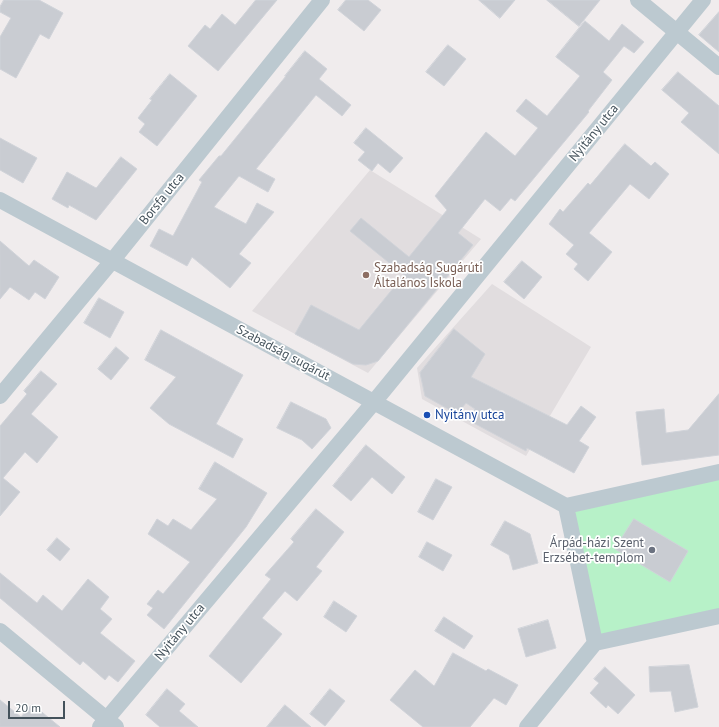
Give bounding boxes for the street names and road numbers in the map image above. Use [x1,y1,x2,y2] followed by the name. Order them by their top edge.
[566,101,622,165] street label: Nyitány utca
[136,170,188,228] street label: Borsfa utca
[234,322,332,384] street label: Szabadság sugárút
[152,600,208,664] street label: Nyitány utca

